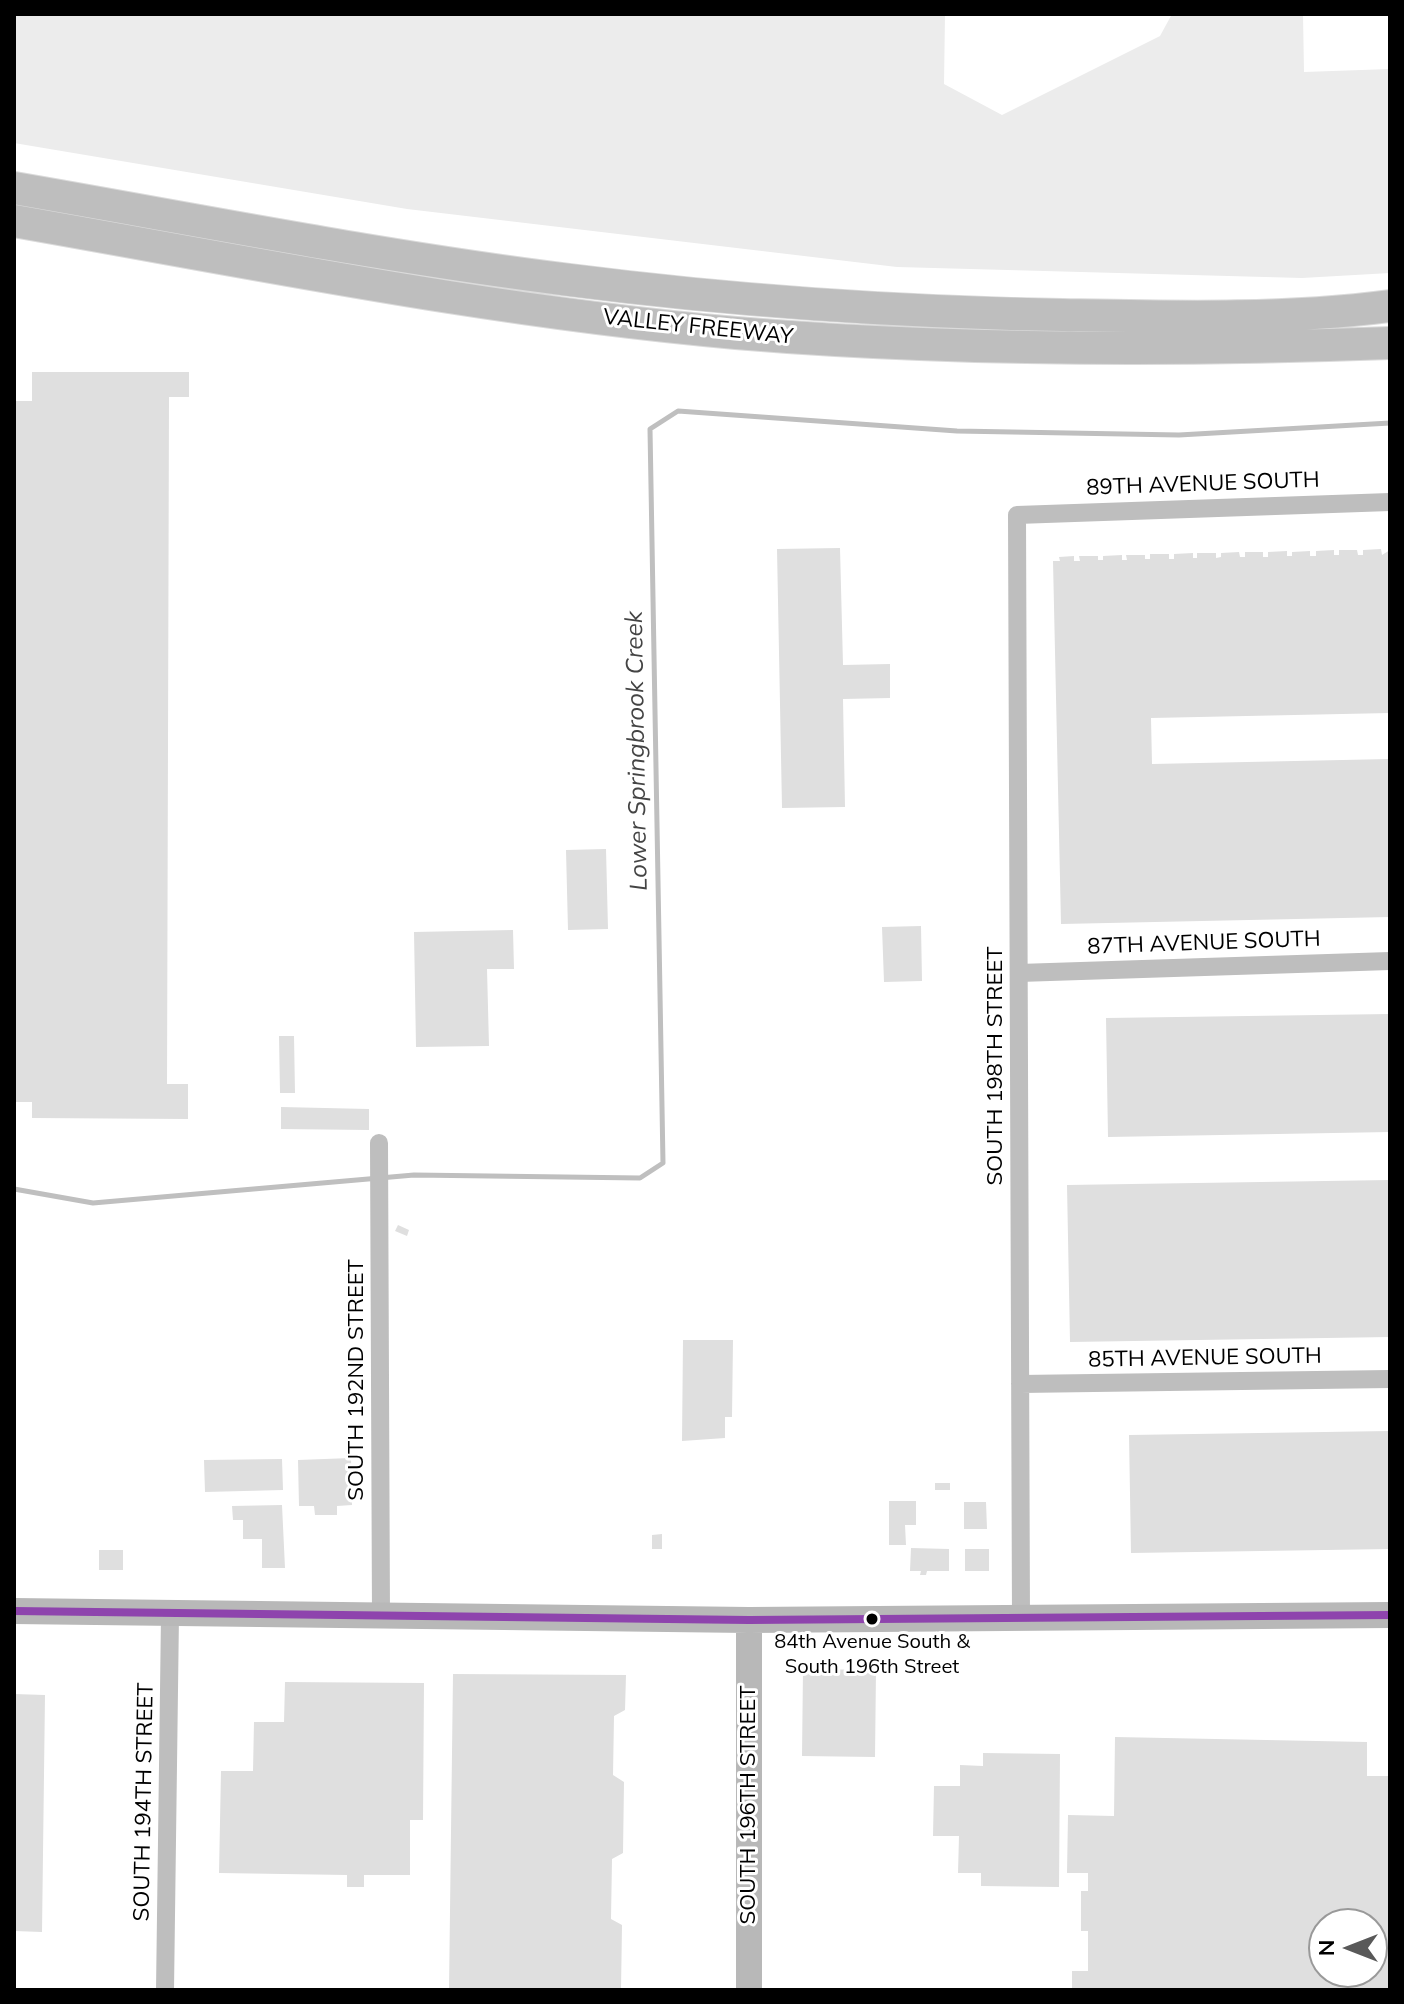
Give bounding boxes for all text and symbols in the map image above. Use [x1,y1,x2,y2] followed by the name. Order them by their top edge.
[602,304,794,350] street label: VALLEY FREEWAY
[1086,467,1320,501] street label: 89TH AVENUE SOUTH
[620,611,654,891] water label: Lower Springbrook Creek
[1087,926,1321,960] street label: 87TH AVENUE SOUTH
[982,947,1008,1185] street label: SOUTH 198TH STREET
[343,1259,369,1501] street label: SOUTH 192ND STREET
[1088,1343,1322,1373] street label: 85TH AVENUE SOUTH
[864,1611,880,1627] marker: 84th Avenue South & South 196th Street
[774,1630,970,1677] place label: 84th Avenue South & South 196th Street
[129,1682,159,1922] street label: SOUTH 194TH STREET
[735,1686,761,1924] street label: SOUTH 196TH STREET
[1308,1908,1388,1988] north arrow
[1312,1940,1340,1956] text: N

